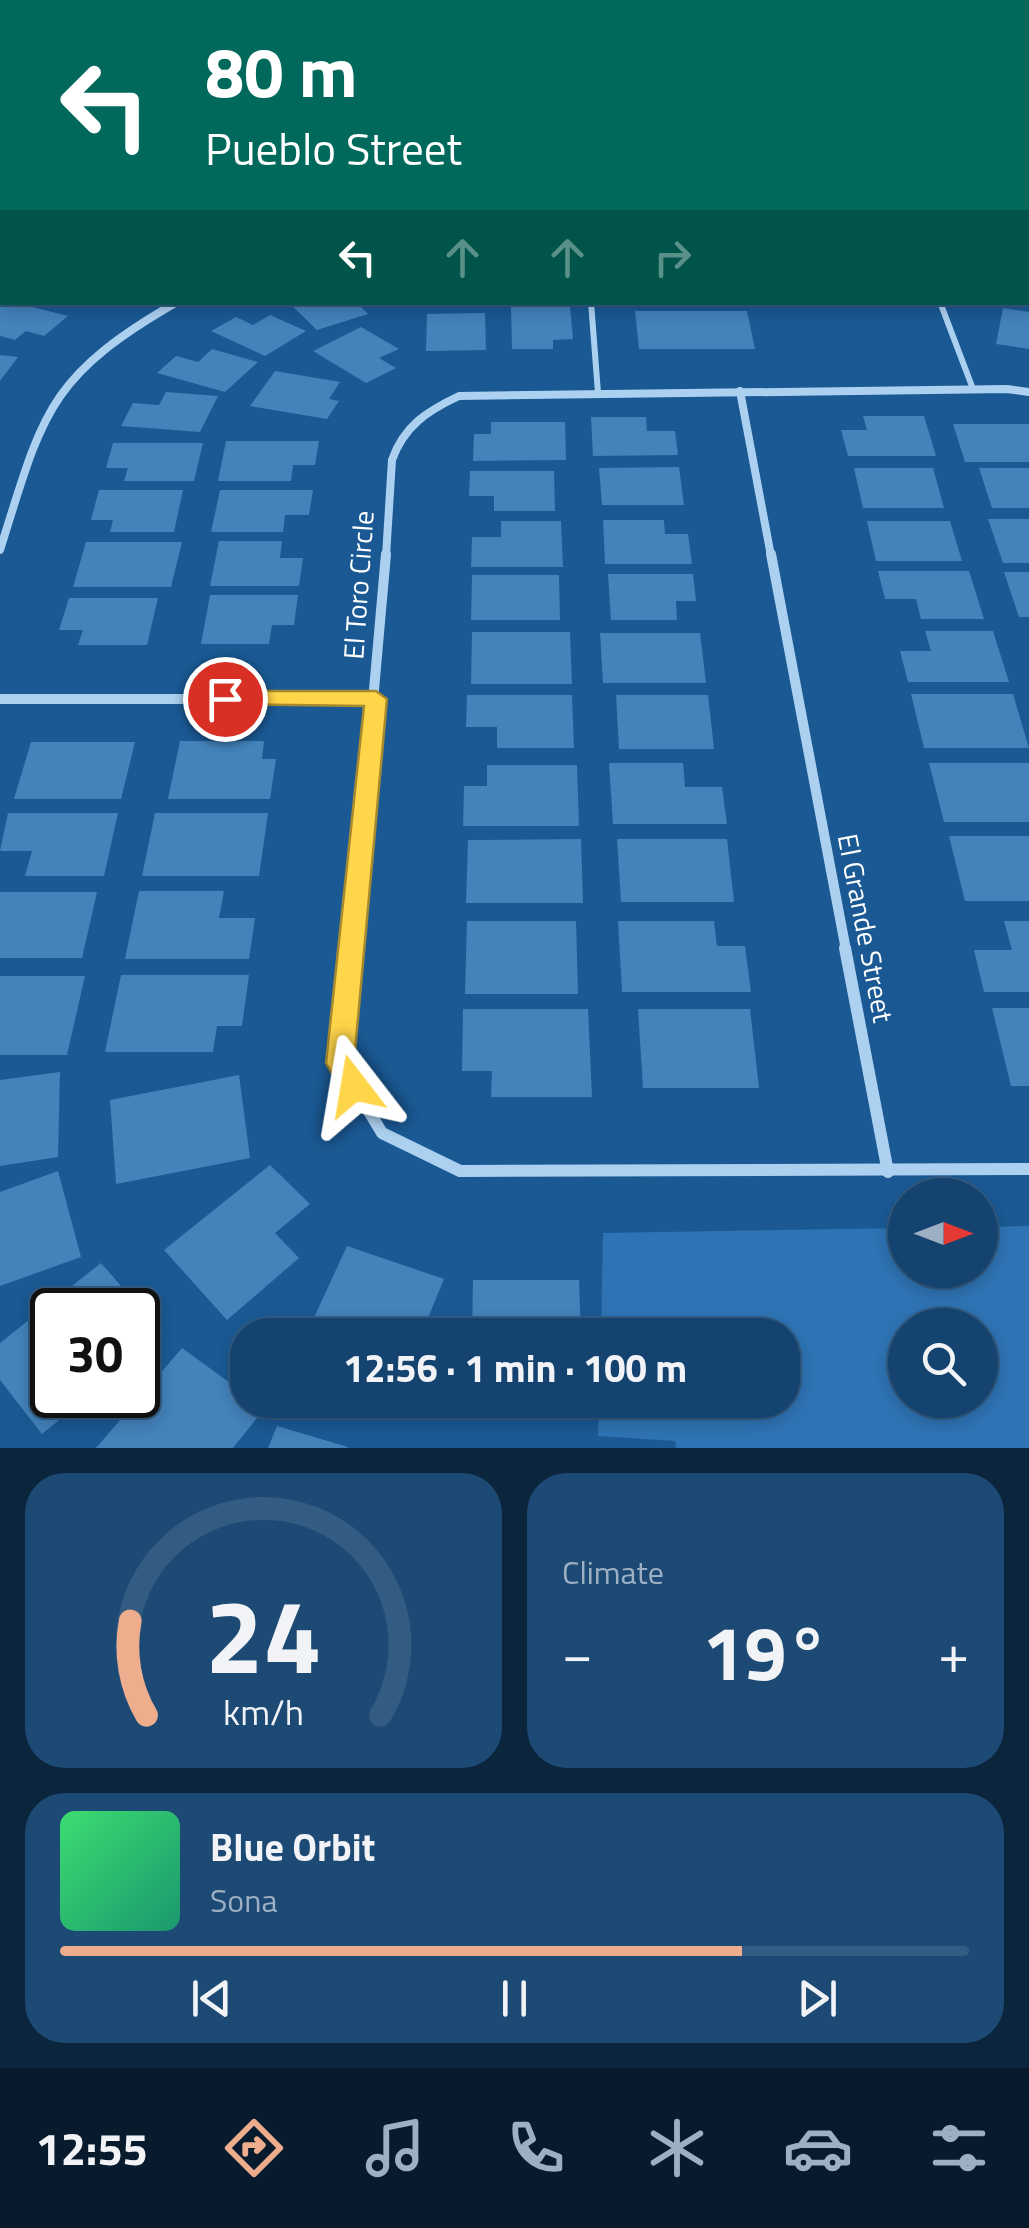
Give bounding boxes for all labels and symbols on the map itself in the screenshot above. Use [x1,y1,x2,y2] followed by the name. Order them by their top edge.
[331,509,385,661] street label: El Toro Circle
[183,657,268,742] pin
[827,830,905,1026] street label: El Grande Street
[302,1034,406,1138] position arrow
[888,1178,998,1288] north arrow
[30,1288,160,1418] speed limit sign: 30

